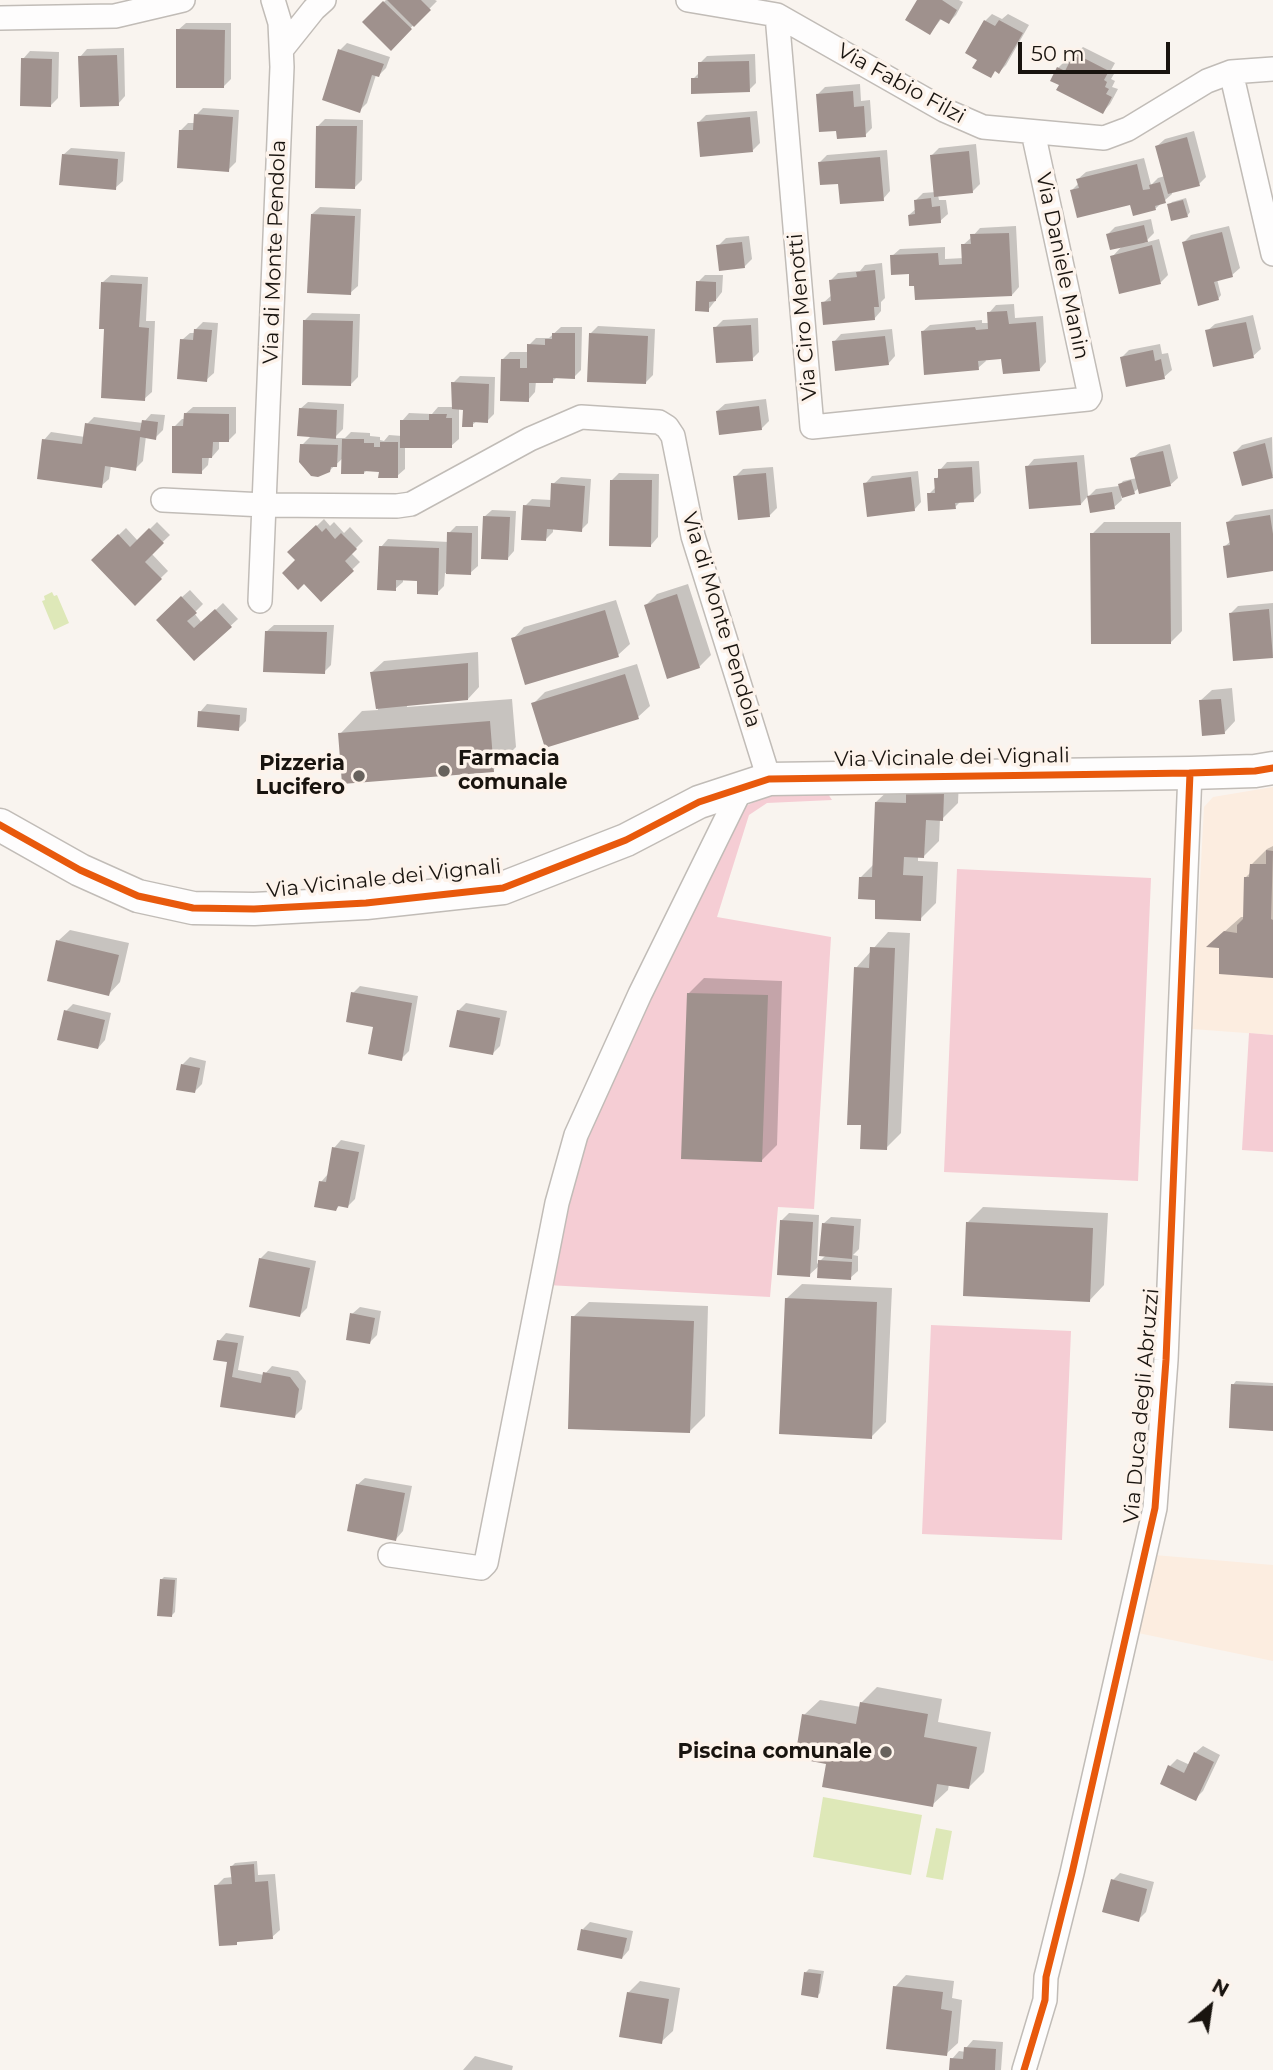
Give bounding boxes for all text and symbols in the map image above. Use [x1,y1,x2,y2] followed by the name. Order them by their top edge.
[1021,28,1173,72] scale bar
[833,38,969,130] street label: Via Fabio Filzi
[1031,41,1085,66] text: 50 m
[258,140,292,364] street label: Via di Monte Pendola
[1030,170,1094,362] street label: Via Daniele Manin
[783,232,823,402] street label: Via Ciro Menotti
[676,509,766,731] street label: Via di Monte Pendola
[834,743,1070,773] street label: Via Vicinale dei Vignali
[458,746,568,796] place label: Farmacia comunale
[255,751,345,801] place label: Pizzeria Lucifero
[436,763,452,779] marker: Farmacia comunale
[351,768,367,784] marker: Pizzeria Lucifero
[265,854,503,904] street label: Via Vicinale dei Vignali
[1119,1287,1165,1525] street label: Via Duca degli Abruzzi
[678,1739,872,1765] place label: Piscina comunale
[878,1744,894,1760] marker: Piscina comunale
[1175,1972,1245,2042] north arrow
[1208,1974,1233,2002] text: N

